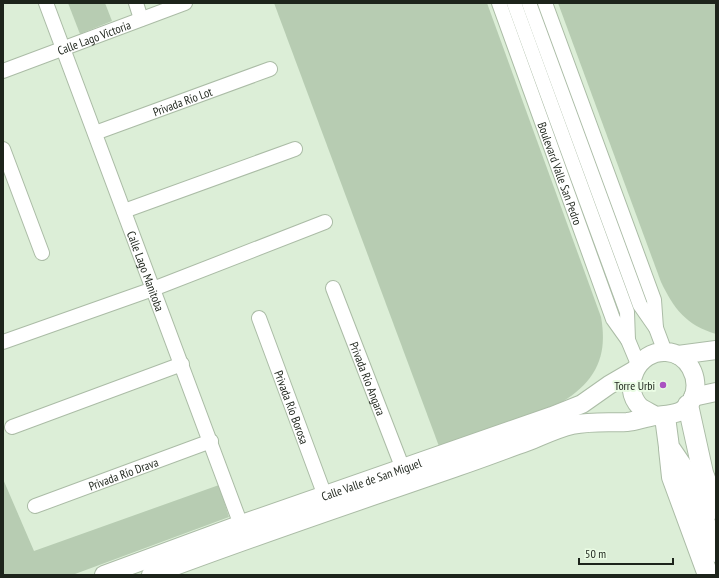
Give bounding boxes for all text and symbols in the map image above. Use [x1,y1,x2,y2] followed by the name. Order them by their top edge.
[55,16,133,58] street label: Calle Lago Victoria
[151,83,215,119] street label: Privada Río Lot
[535,120,586,227] street label: Boulevard Valle San Pedro
[124,229,168,313] street label: Calle Lago Manitoba
[347,339,389,418] street label: Privada Río Angara
[272,368,313,446] street label: Privada Río Borosa
[614,378,655,393] place label: Torre Urbi
[658,380,668,390] marker: Torre Urbi
[86,454,160,493] street label: Privada Río Drava
[319,455,423,503] street label: Calle Valle de San Miguel
[579,540,673,566] scale bar
[585,546,606,561] text: 50 m

